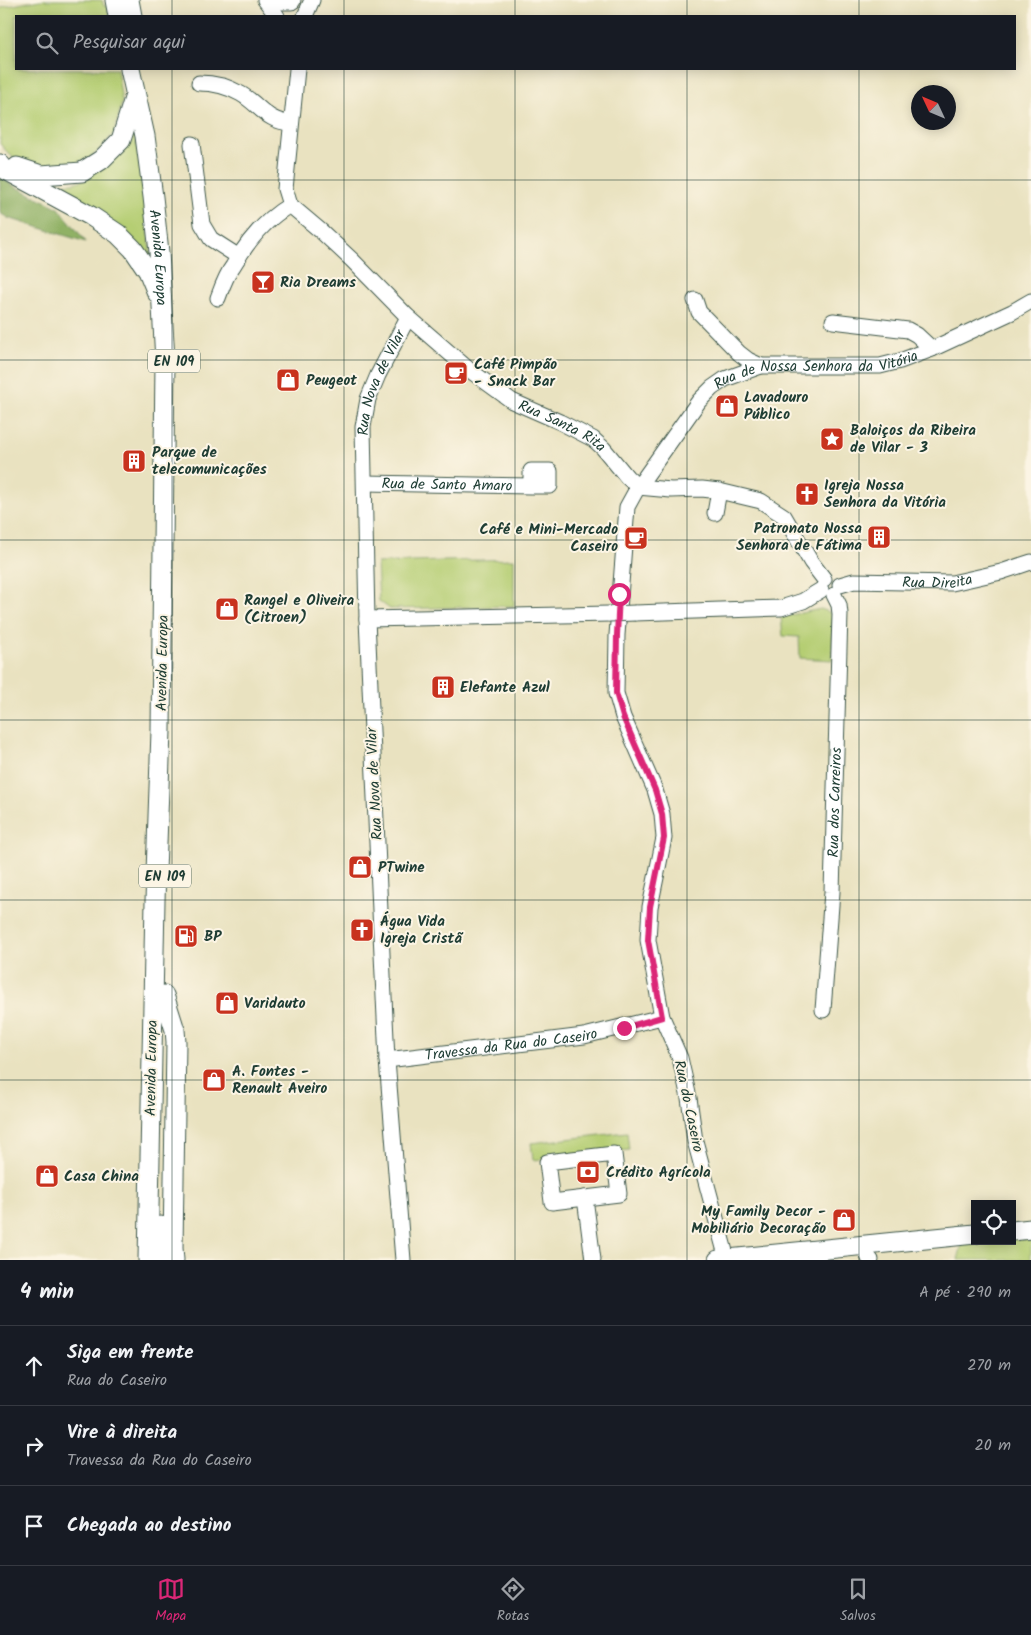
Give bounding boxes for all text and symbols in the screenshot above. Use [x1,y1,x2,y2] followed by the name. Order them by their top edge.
[15,15,1016,70] search box
[73,28,185,58] text: Pesquisar aqui
[33,29,61,57] icon: search
[911,85,956,130] north arrow
[141,208,173,306] street label: Avenida Europa
[250,269,276,295] bar icon: Ria Dreams
[280,271,356,295] place label: Ria Dreams
[352,325,413,436] street label: Rua Nova de Vilar
[709,344,922,396] street label: Rua de Nossa Senhora da Vitória
[148,350,200,372] road number: EN 109
[474,353,557,394] place label: Café Pimpão - Snack Bar
[443,360,469,386] cafe icon: Café Pimpão - Snack Bar
[275,367,301,393] shop icon: Peugeot
[306,369,357,393] place label: Peugeot
[744,386,808,427] place label: Lavadouro Público
[714,393,740,419] shop icon: Lavadouro Público
[514,394,611,458] street label: Rua Santa Rita
[850,419,976,460] place label: Baloiços da Ribeira de Vilar - 3
[819,426,845,452] place icon: Baloiços da Ribeira de Vilar - 3
[152,441,267,482] place label: Parque de telecomunicações
[121,448,147,474] building icon: Parque de telecomunicações
[381,472,513,499] street label: Rua de Santo Amaro
[824,474,946,515] place label: Igreja Nossa Senhora da Vitória
[794,481,820,507] church icon: Igreja Nossa Senhora da Vitória
[736,517,862,558] place label: Patronato Nossa Senhora de Fátima
[479,518,618,559] place label: Café e Mini-Mercado Caseiro
[866,524,892,550] building icon: Patronato Nossa Senhora de Fátima
[623,525,649,551] cafe icon: Café e Mini-Mercado Caseiro
[902,568,975,596] street label: Rua Direita
[608,583,631,606] route start
[244,589,355,630] place label: Rangel e Oliveira (Citroen)
[214,596,240,622] shop icon: Rangel e Oliveira (Citroen)
[150,615,176,711] street label: Avenida Europa
[430,674,456,700] building icon: Elefante Azul
[460,676,550,700] place label: Elefante Azul
[360,726,390,841] street label: Rua Nova de Vilar
[822,746,849,858] street label: Rua dos Carreiros
[347,854,373,880] shop icon: PTwine
[378,856,425,880] place label: PTwine
[139,864,191,888] road number: EN 109
[380,910,464,951] place label: Água Vida Igreja Cristã
[349,917,375,943] church icon: Água Vida Igreja Cristã
[173,923,199,949] fuel station icon: BP
[204,925,222,949] place label: BP
[214,990,240,1016] shop icon: Varidauto
[244,992,306,1016] place label: Varidauto
[613,1017,636,1040] route end
[139,1020,165,1116] street label: Avenida Europa
[424,1022,600,1068] street label: Travessa da Rua do Caseiro
[667,1058,710,1155] street label: Rua do Caseiro
[232,1060,328,1101] place label: A. Fontes - Renault Aveiro
[201,1067,227,1093] shop icon: A. Fontes - Renault Aveiro
[575,1159,601,1185] bank icon: Crédito Agrícola
[606,1161,711,1185] place label: Crédito Agrícola
[34,1163,60,1189] shop icon: Casa China
[64,1165,139,1189] place label: Casa China
[691,1200,826,1241] place label: My Family Decor - Mobiliário Decoração
[971,1200,1016,1245] map controls
[971,1200,1016,1245] button: locate
[831,1207,857,1233] shop icon: My Family Decor - Mobiliário Decoração
[20,1276,74,1309] text: 4 min
[919,1280,1011,1305] text: A pé · 290 m
[67,1338,194,1368] text: Siga em frente
[20,1352,48,1380] icon: ahead
[967,1353,1011,1378] text: 270 m
[67,1368,167,1393] text: Rua do Caseiro
[67,1418,177,1448] text: Vire à direita
[20,1432,48,1460] icon: right
[975,1433,1011,1458] text: 20 m
[67,1448,252,1473] text: Travessa da Rua do Caseiro
[67,1511,232,1541] text: Chegada ao destino
[20,1512,48,1540] icon: arrive
[155,1575,186,1627] tab: Mapa
[497,1575,529,1627] tab: Rotas
[840,1575,876,1627] tab: Salvos

